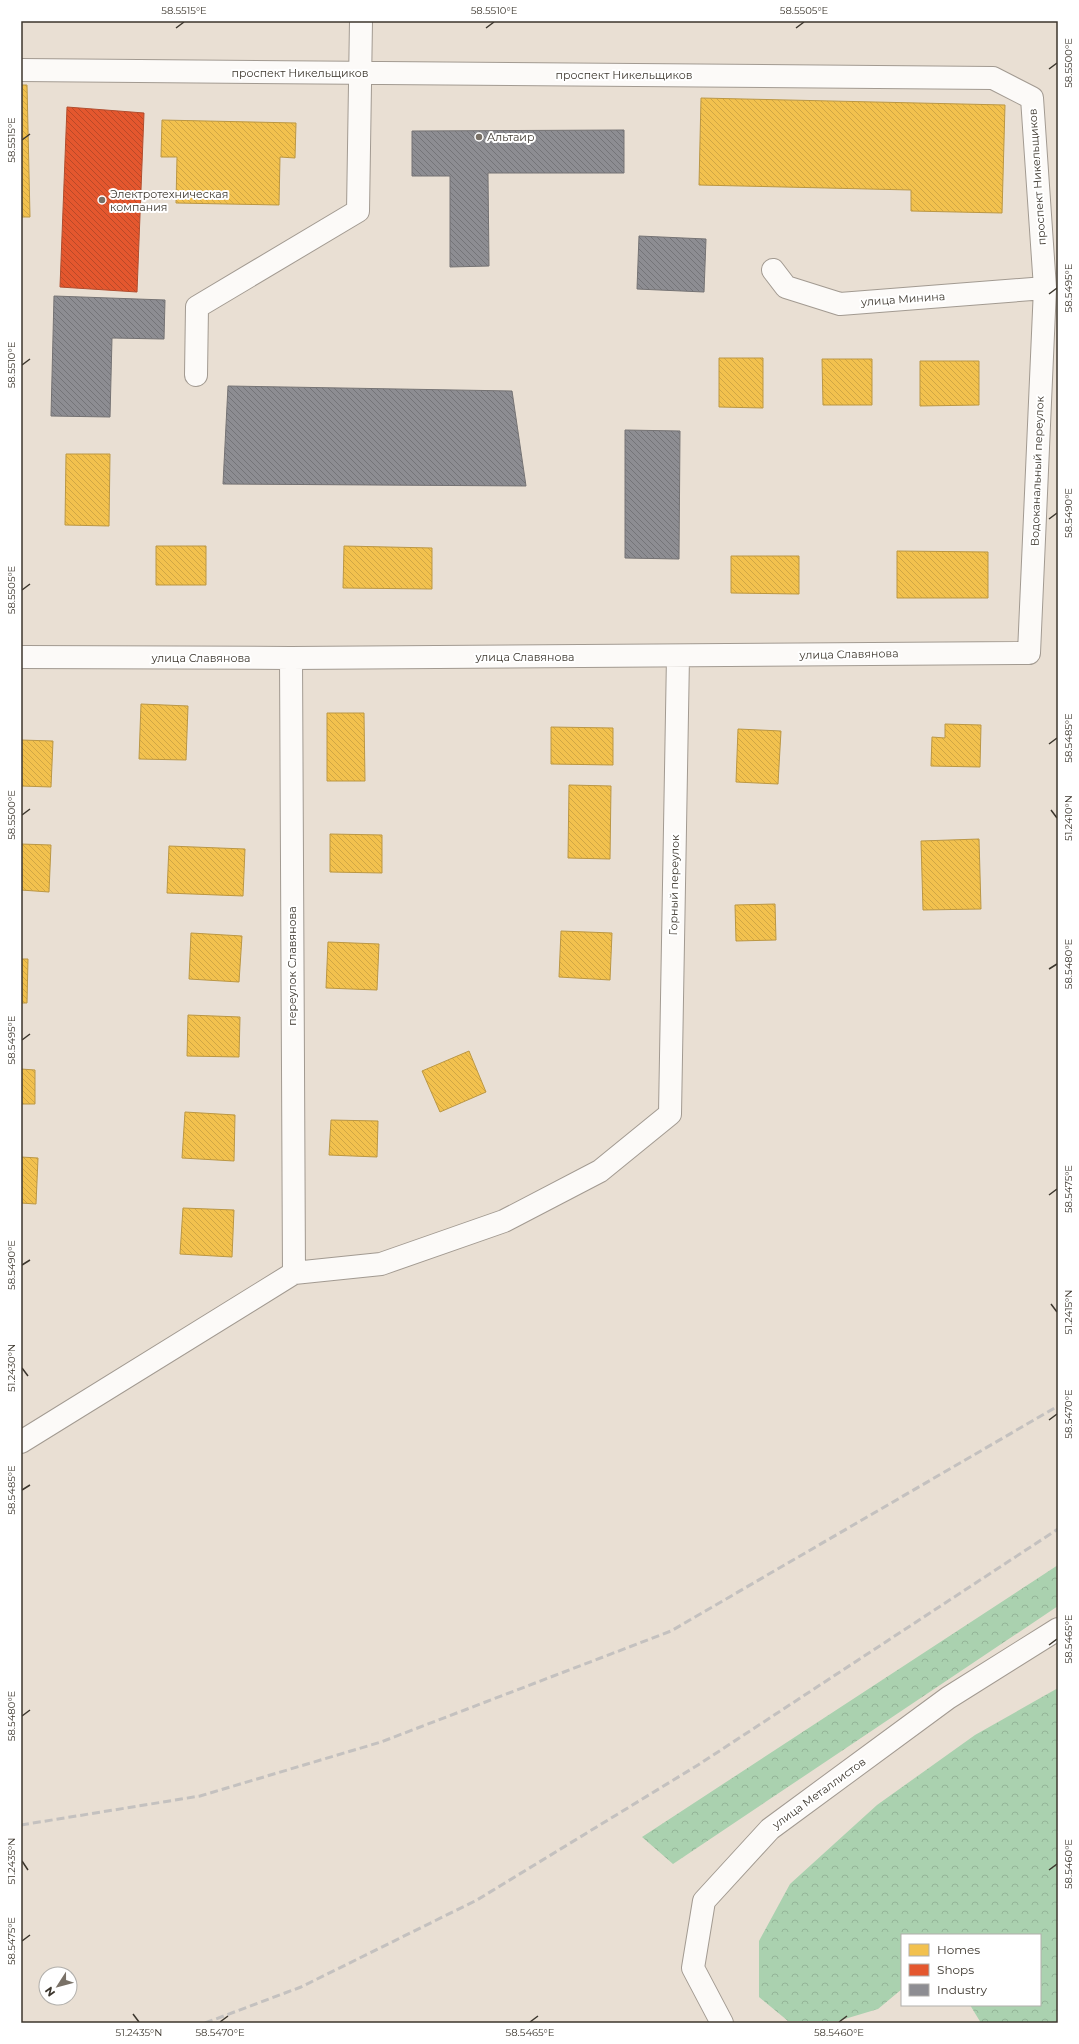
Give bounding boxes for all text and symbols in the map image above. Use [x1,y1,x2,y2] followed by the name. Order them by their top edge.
[161,4,207,17] text: 58.5515°E
[471,4,518,17] text: 58.5510°E
[780,4,829,17] text: 58.5505°E
[1062,38,1075,88] text: 58.5500°E
[232,66,369,80] street label: проспект Никельщиков
[556,68,693,82] street label: проспект Никельщиков
[1025,108,1049,246] street label: проспект Никельщиков
[5,117,18,163] text: 58.5515°E
[487,130,534,144] place label: Альтаир
[474,132,484,142] marker: Альтаир
[110,187,228,214] place label: Электротехническая компания
[97,195,107,205] marker: Электротехническая компания
[1062,263,1075,312] text: 58.5495°E
[860,289,945,309] street label: улица Минина
[5,341,18,388] text: 58.5510°E
[1027,395,1047,546] street label: Водоканальный переулок
[1062,488,1075,538] text: 58.5490°E
[5,565,18,614] text: 58.5505°E
[798,646,899,662] street label: улица Славянова
[474,650,575,664] street label: улица Славянова
[150,651,251,665] street label: улица Славянова
[1062,713,1075,763] text: 58.5485°E
[5,790,18,840] text: 58.5500°E
[1062,795,1075,841] text: 51.2410°N
[666,834,682,935] street label: Горный переулок
[285,906,299,1026] street label: переулок Славянова
[1062,938,1075,989] text: 58.5480°E
[5,1015,18,1064] text: 58.5495°E
[1062,1165,1075,1213] text: 58.5475°E
[5,1240,18,1290] text: 58.5490°E
[1062,1290,1075,1334] text: 51.2415°N
[5,1344,18,1392] text: 51.2430°N
[1062,1389,1075,1439] text: 58.5470°E
[5,1465,18,1515] text: 58.5485°E
[1062,1614,1075,1664] text: 58.5465°E
[5,1690,18,1741] text: 58.5480°E
[769,1754,868,1832] street label: улица Металлистов
[5,1838,18,1884] text: 51.2435°N
[1062,1839,1075,1889] text: 58.5460°E
[5,1917,18,1965] text: 58.5475°E
[901,1934,1041,2006] legend
[937,1942,980,1957] text: Homes
[937,1962,974,1977] text: Shops
[38,1966,78,2006] north arrow
[937,1982,987,1997] text: Industry
[42,1984,58,2000] text: N
[116,2026,162,2039] text: 51.2435°N
[195,2026,245,2039] text: 58.5470°E
[505,2026,555,2039] text: 58.5465°E
[814,2026,864,2039] text: 58.5460°E

